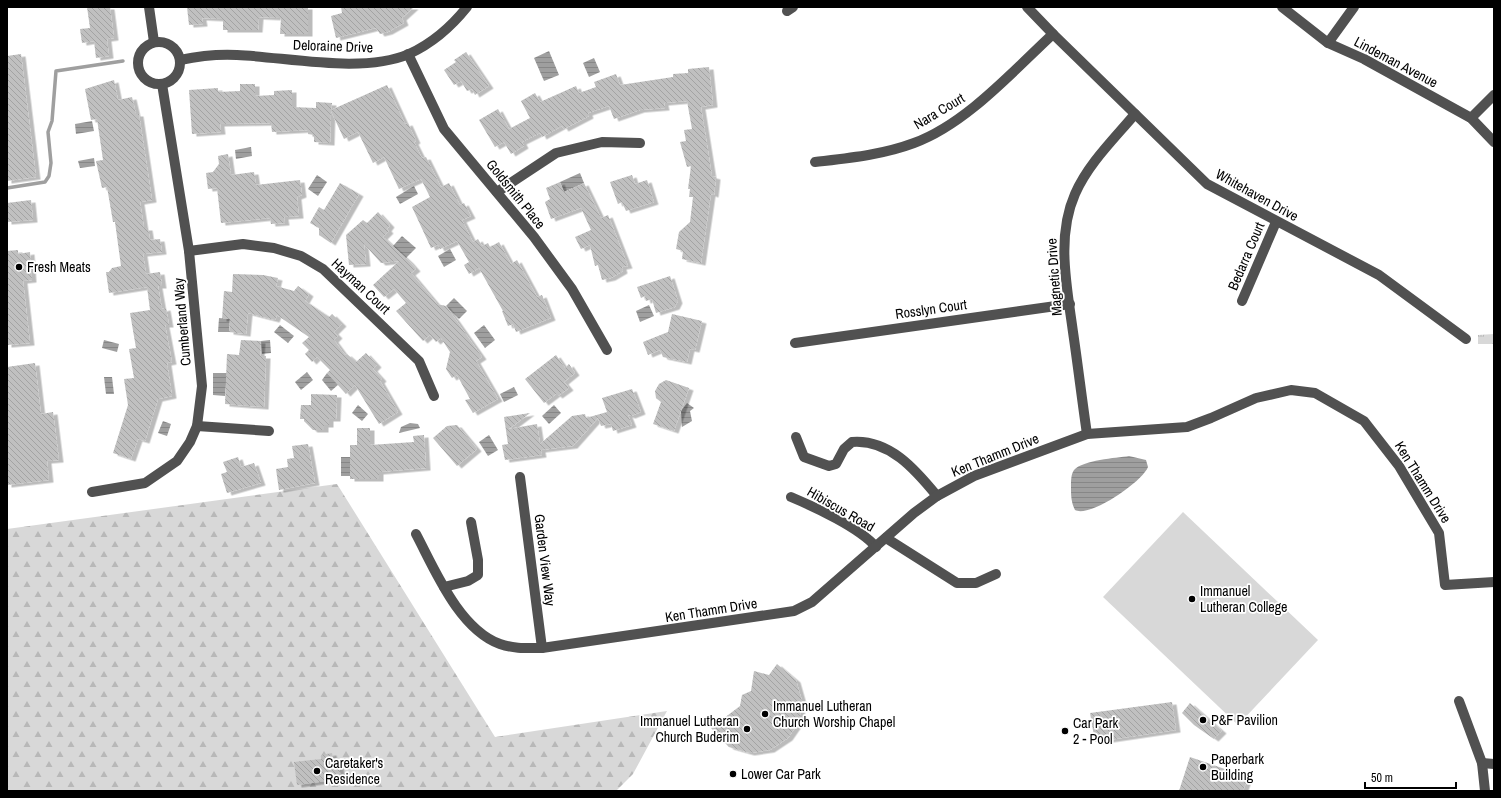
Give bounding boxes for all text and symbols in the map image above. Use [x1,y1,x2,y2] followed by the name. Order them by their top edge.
[1351,32,1441,92] street label: Lindeman Avenue
[293,36,373,56] street label: Deloraine Drive
[910,89,968,133] street label: Nara Court
[483,156,549,232] street label: Goldsmith Place
[1212,165,1302,225] street label: Whitehaven Drive
[1224,219,1268,293] street label: Bedarra Court
[1042,238,1066,316] street label: Magnetic Drive
[328,254,394,318] street label: Hayman Court
[27,258,91,276] place label: Fresh Meats
[14,262,24,272] marker: Fresh Meats
[169,277,195,367] street label: Cumberland Way
[894,295,968,323] street label: Rosslyn Court
[949,429,1041,481] street label: Ken Thamm Drive
[1391,438,1455,526] street label: Ken Thamm Drive
[804,482,878,536] street label: Hibiscus Road
[530,513,560,607] street label: Garden View Way
[1200,582,1287,616] place label: Immanuel Lutheran College
[664,594,758,626] street label: Ken Thamm Drive
[1187,594,1197,604] marker: Immanuel Lutheran College
[773,697,895,731] place label: Immanuel Lutheran Church Worship Chapel
[760,709,770,719] marker: Immanuel Lutheran Church Worship Chapel
[1211,711,1278,729] place label: P&F Pavilion
[640,712,739,746] place label: Immanuel Lutheran Church Buderim
[1073,714,1119,748] place label: Car Park 2 - Pool
[1198,715,1208,725] marker: P&F Pavilion
[742,724,752,734] marker: Immanuel Lutheran Church Buderim
[1060,726,1070,736] marker: Car Park 2 - Pool
[1211,750,1264,784] place label: Paperbark Building
[325,754,384,788] place label: Caretaker's Residence
[1198,762,1208,772] marker: Paperbark Building
[1365,764,1456,790] scale bar
[741,765,821,783] place label: Lower Car Park
[312,766,322,776] marker: Caretaker's Residence
[728,769,738,779] marker: Lower Car Park
[1371,770,1393,786] text: 50 m

